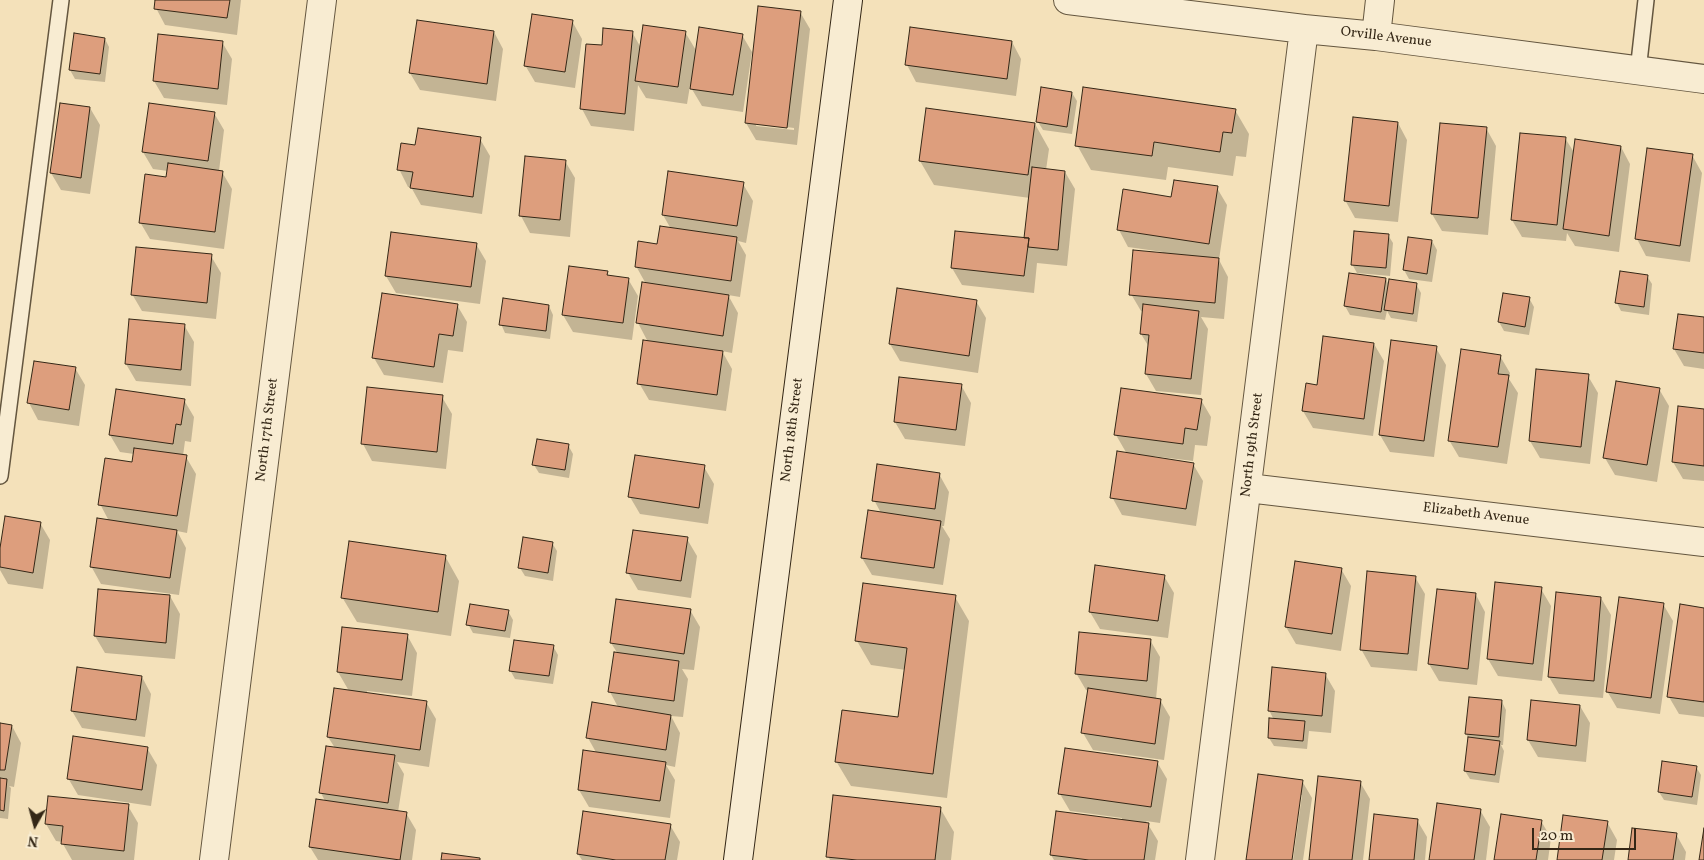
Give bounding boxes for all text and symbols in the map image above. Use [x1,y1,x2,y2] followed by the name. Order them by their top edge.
[1340,24,1432,52] street label: Orville Avenue
[253,377,283,483] street label: North 17th Street
[778,377,808,483] street label: North 18th Street
[1238,392,1268,498] street label: North 19th Street
[1422,500,1530,530] street label: Elizabeth Avenue
[10,800,60,850] north arrow
[1534,818,1638,850] scale bar
[1540,826,1573,847] text: 20 m
[27,830,39,850] text: N

